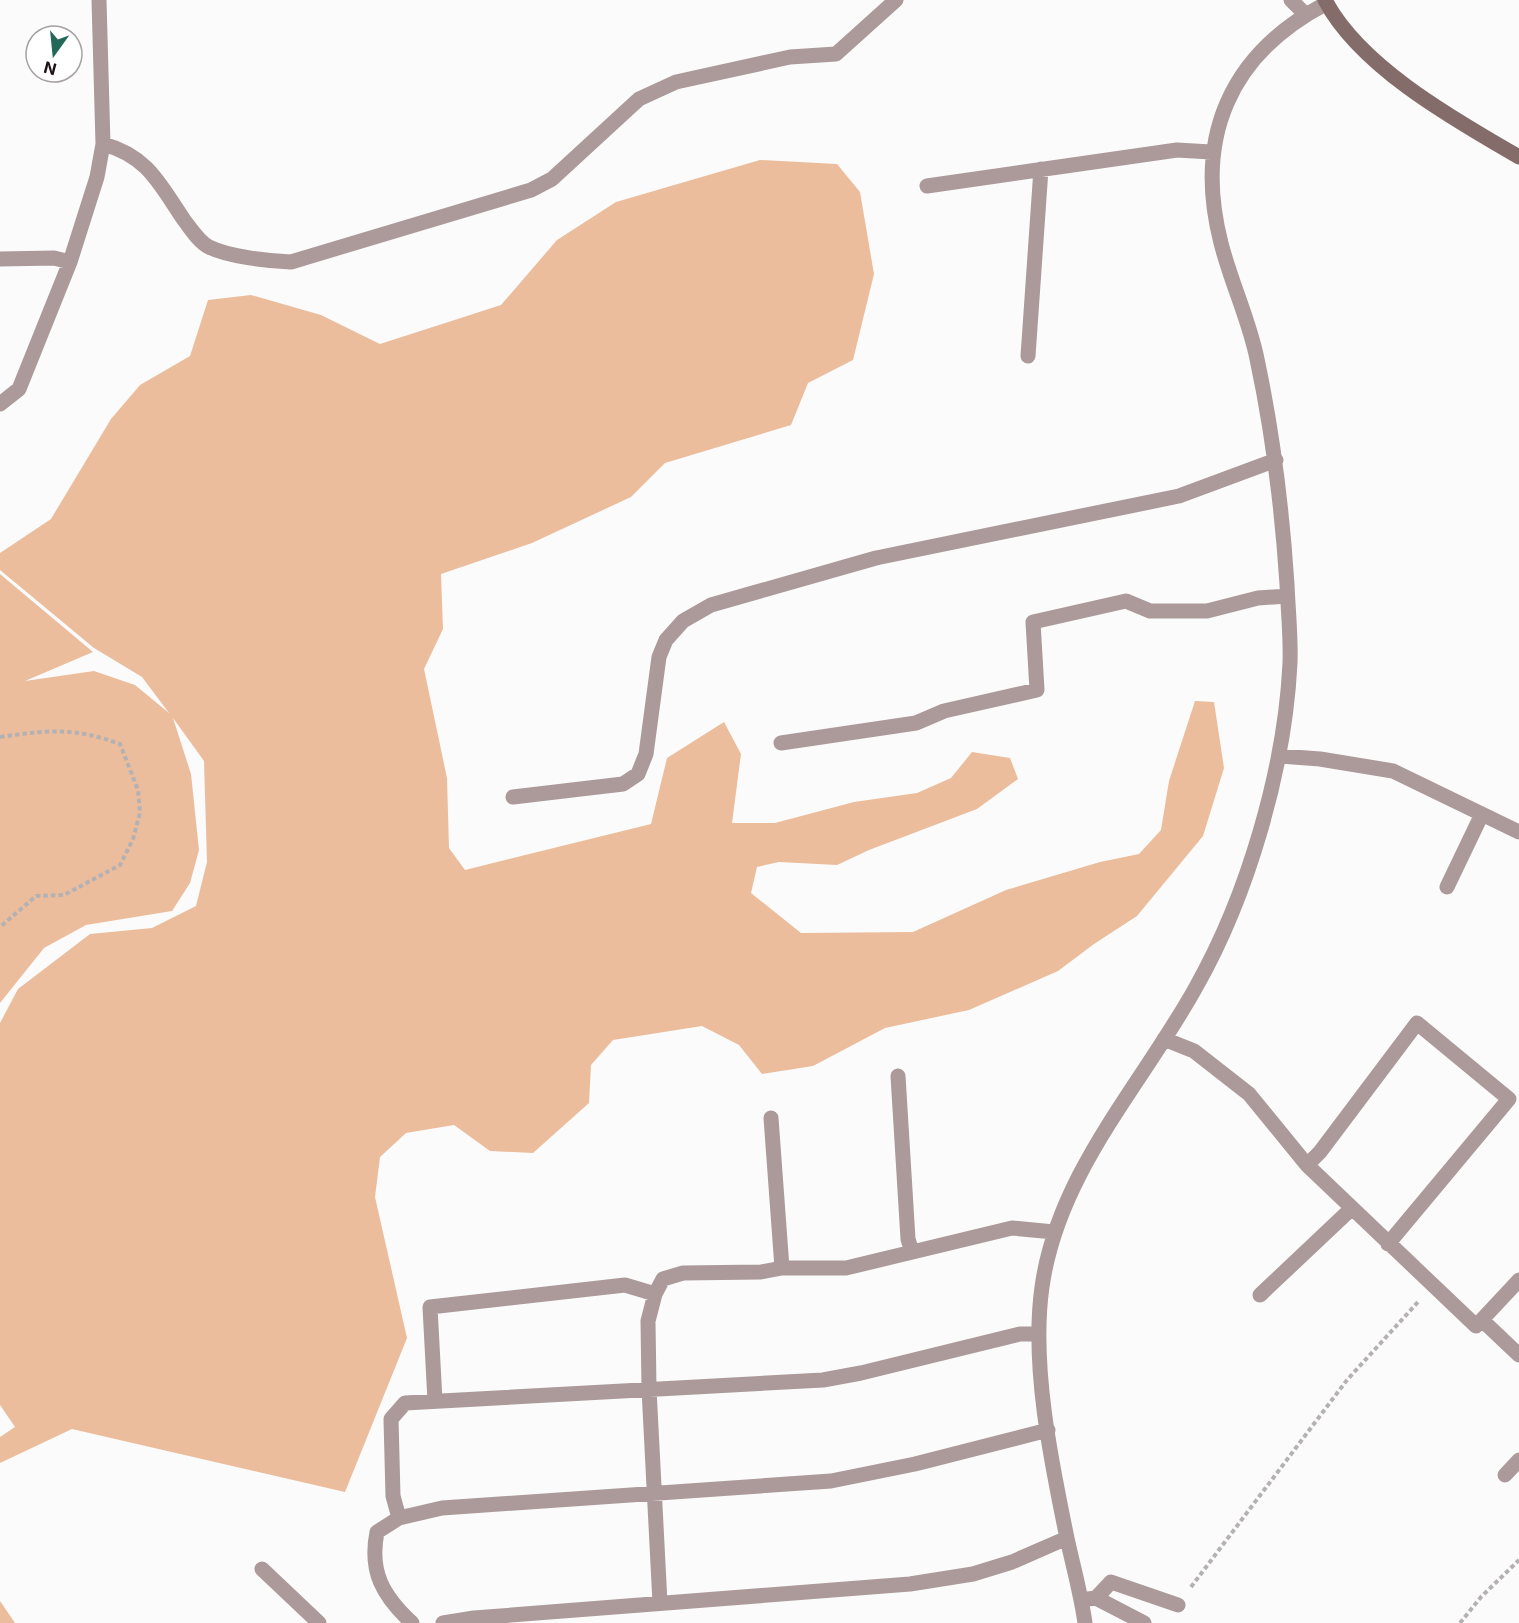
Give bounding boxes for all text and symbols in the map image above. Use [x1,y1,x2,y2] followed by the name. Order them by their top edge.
[24,24,84,84] north arrow
[42,57,59,80] text: N

